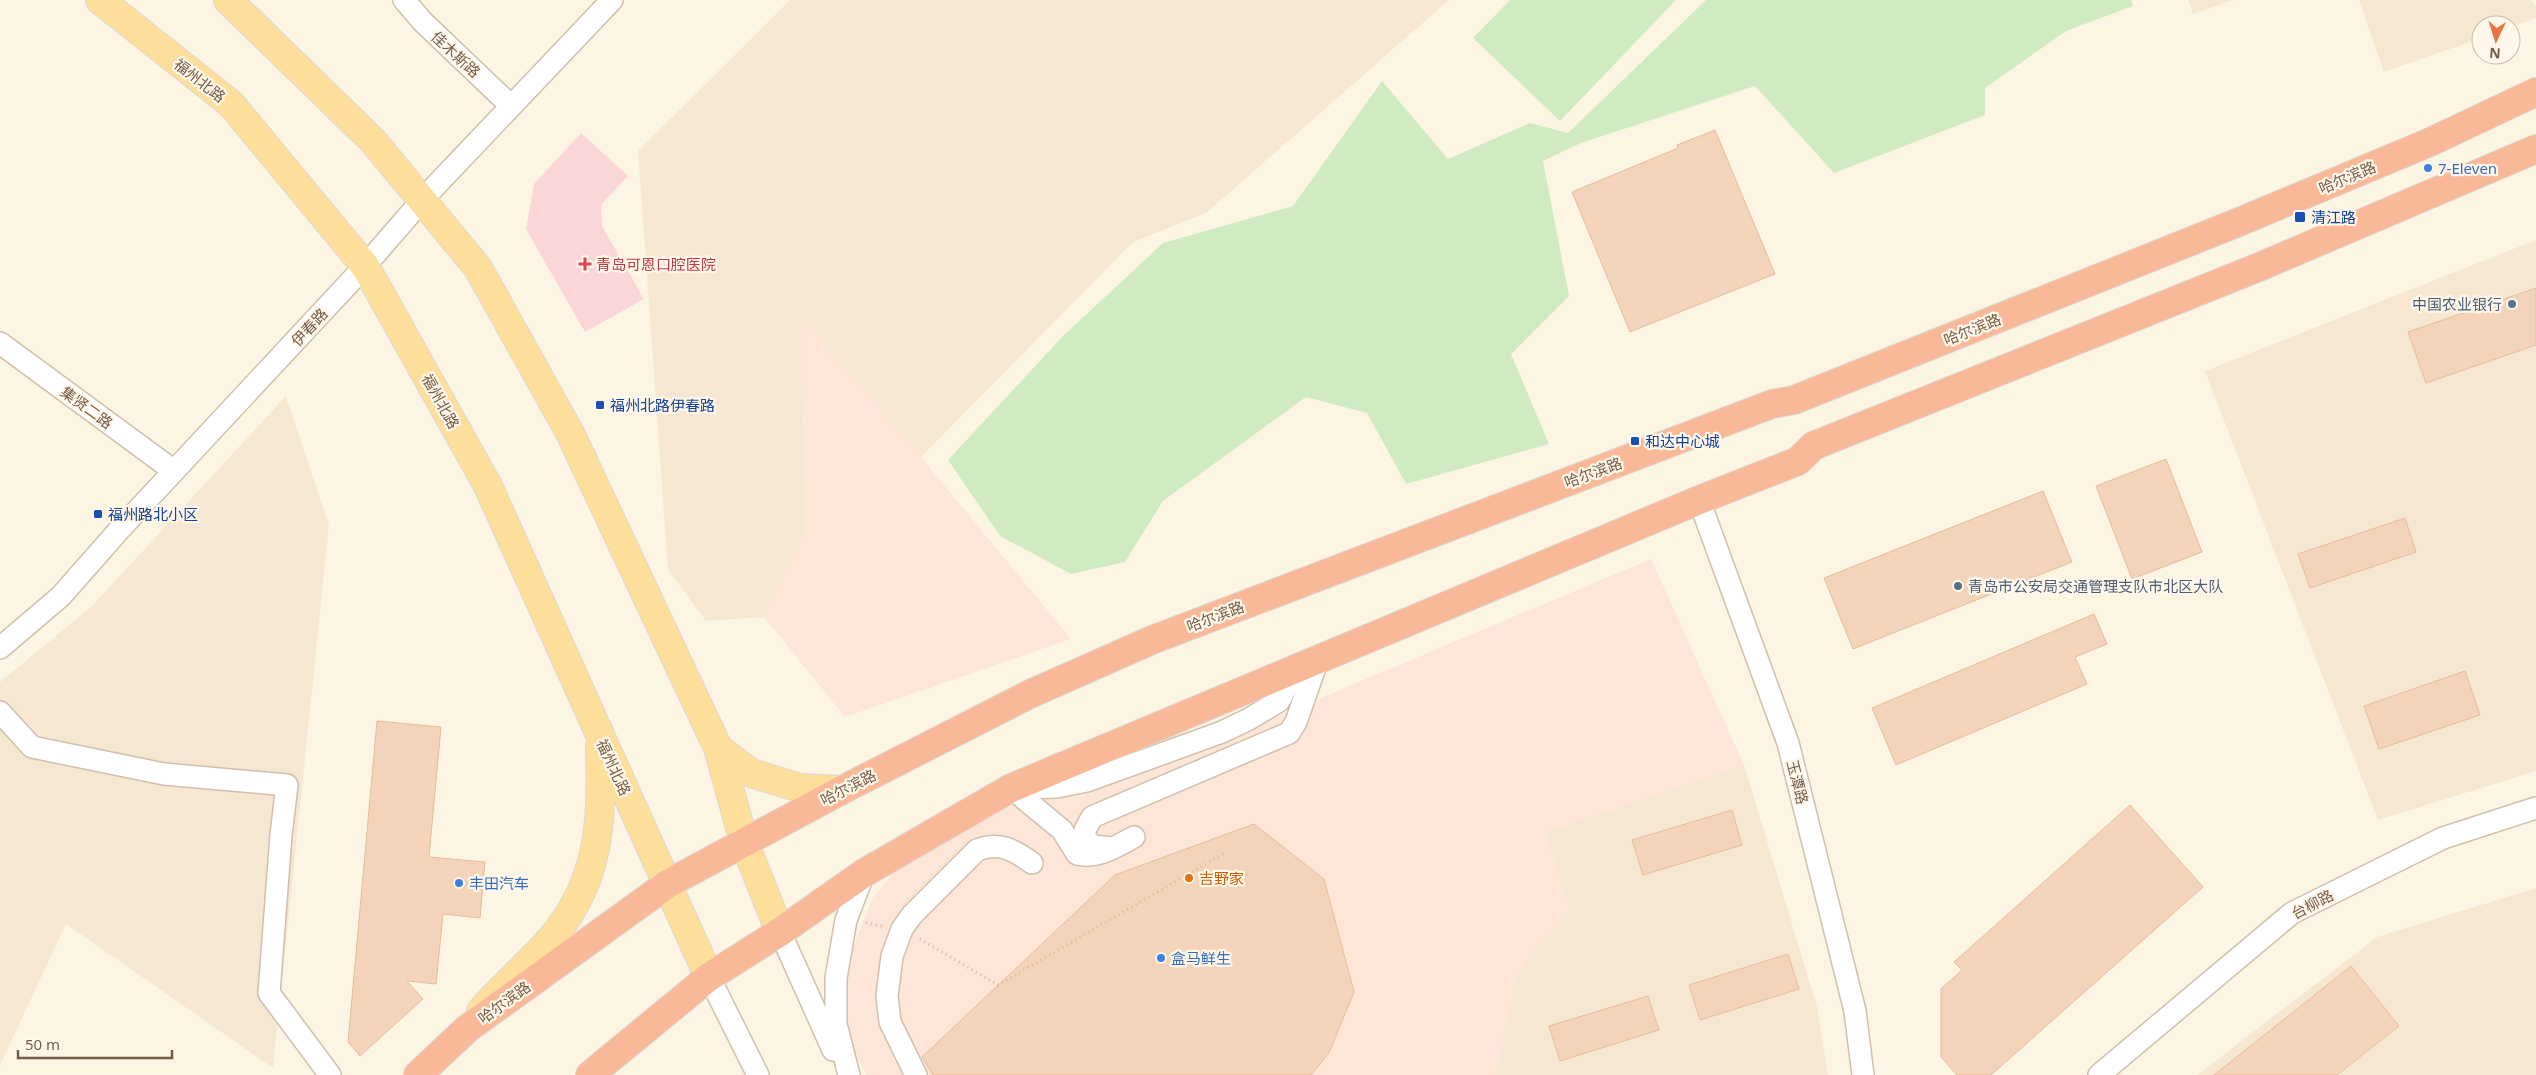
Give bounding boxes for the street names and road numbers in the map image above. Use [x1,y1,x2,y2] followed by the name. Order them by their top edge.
[427,26,485,82] street label: 佳木斯路
[170,54,230,106] street label: 福州北路
[2315,156,2379,198] street label: 哈尔滨路
[286,304,332,350] street label: 伊春路
[1940,308,2004,350] street label: 哈尔滨路
[418,370,464,432] street label: 福州北路
[57,381,117,433] street label: 集贤二路
[1561,452,1625,492] street label: 哈尔滨路
[1183,596,1247,636] street label: 哈尔滨路
[592,736,636,798] street label: 福州北路
[1783,758,1813,806] street label: 玉潭路
[817,764,879,810] street label: 哈尔滨路
[2287,885,2337,923] street label: 台柳路
[474,976,534,1028] street label: 哈尔滨路

